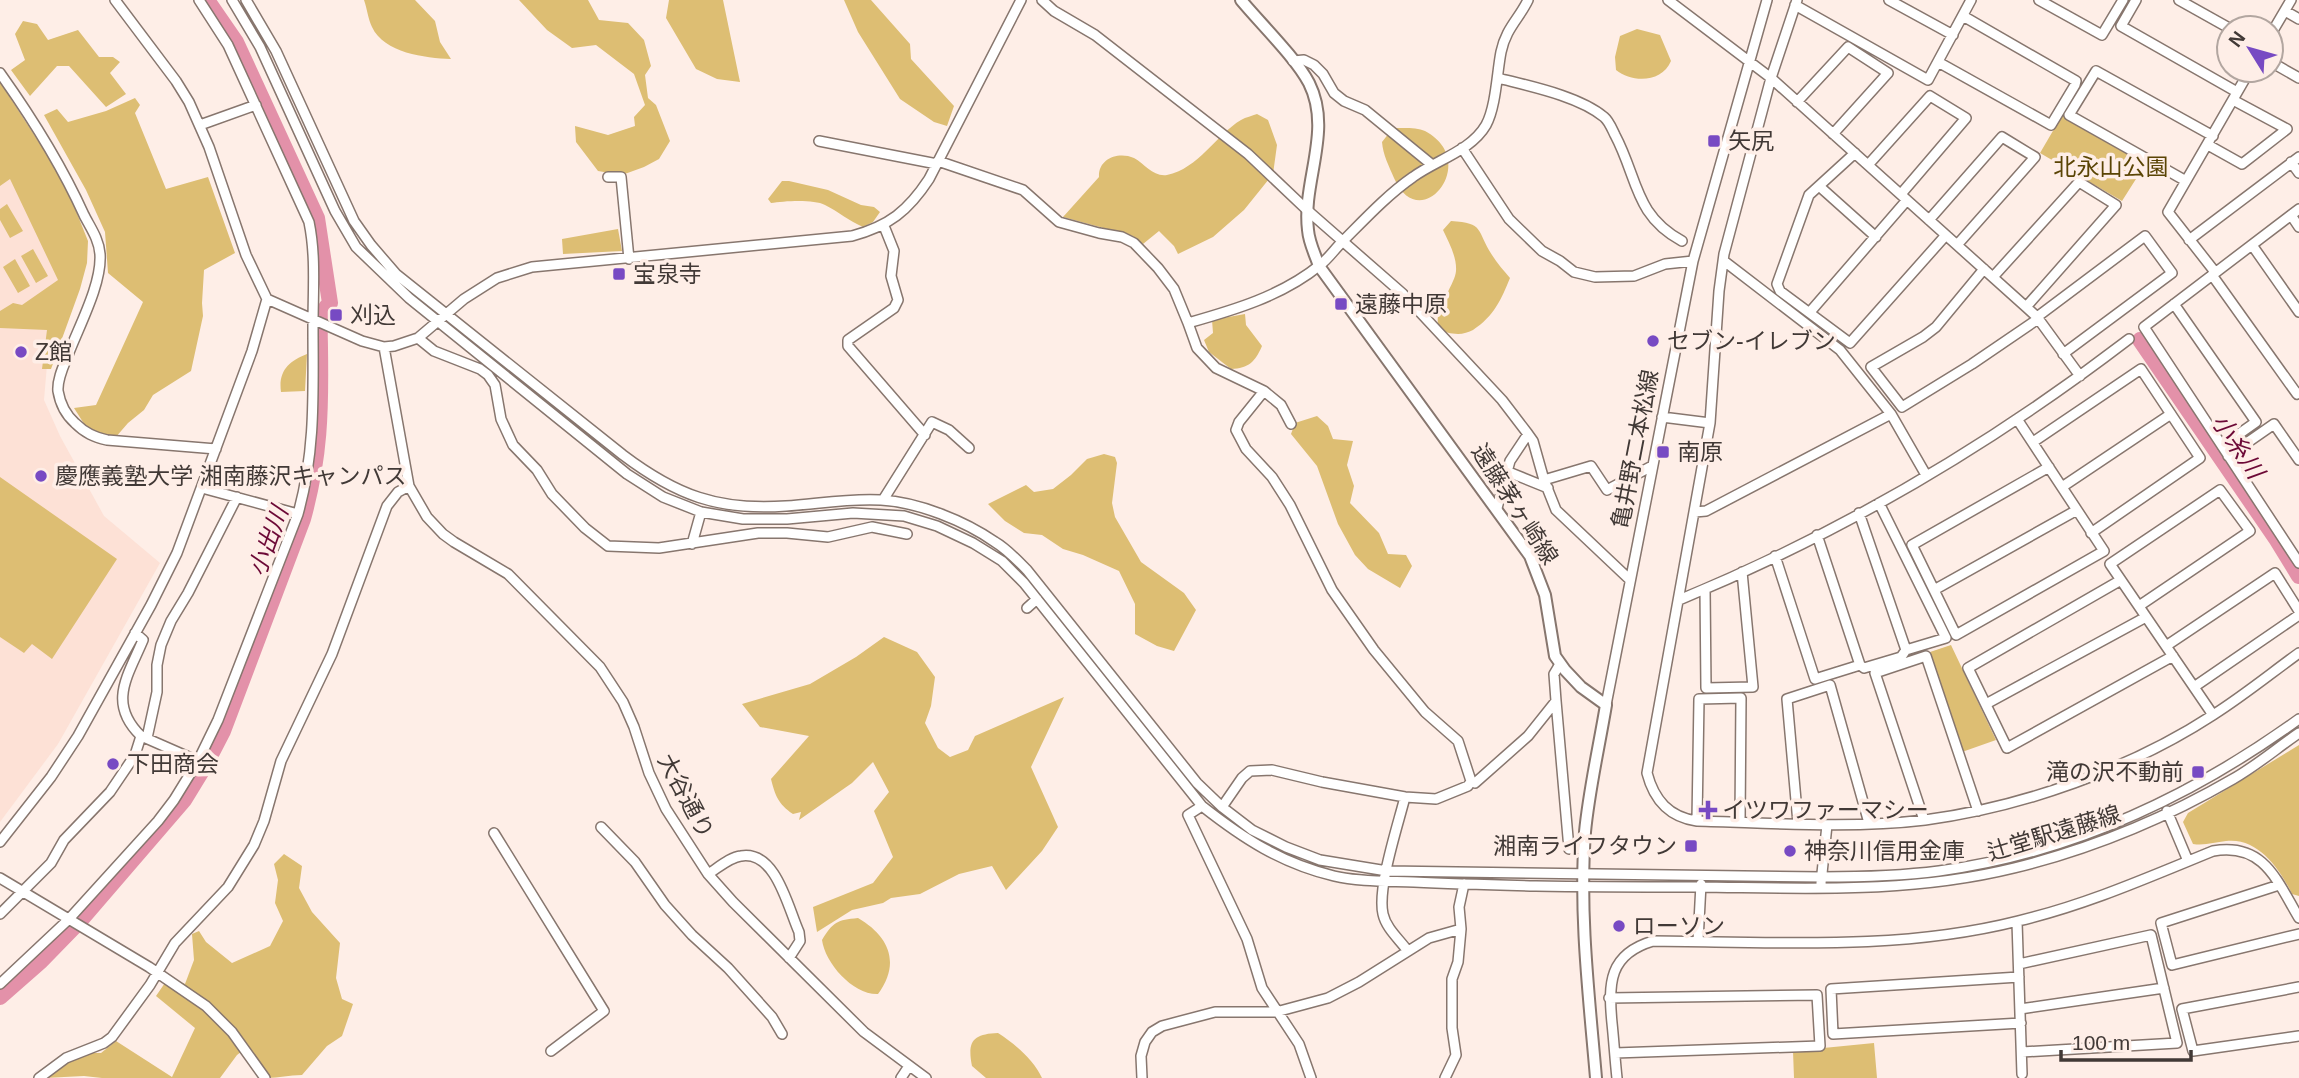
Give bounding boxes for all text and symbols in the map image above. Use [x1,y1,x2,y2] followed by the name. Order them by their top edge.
[2215,14,2285,84] north arrow
[2224,27,2249,51] text: N
[1728,128,1774,154] place label: 矢尻
[1706,133,1722,149] marker: 矢尻
[2054,154,2169,180] park label: 北永山公園
[633,261,702,287] place label: 宝泉寺
[611,266,627,282] marker: 宝泉寺
[1355,291,1447,317] place label: 遠藤中原
[1333,296,1349,312] marker: 遠藤中原
[350,302,396,328] place label: 刈込
[328,307,344,323] marker: 刈込
[1667,328,1836,354] place label: セブン-イレブン
[1645,333,1661,349] marker: セブン-イレブン
[35,339,72,365] place label: Ζ館
[13,344,29,360] marker: Ζ館
[1607,367,1663,531] street label: 亀井野二本松線
[2207,409,2271,486] water label: 小糸川
[1467,439,1563,569] street label: 遠藤茅ヶ崎線
[1677,439,1723,465] place label: 南原
[1655,444,1671,460] marker: 南原
[55,463,406,489] place label: 慶應義塾大学 湘南藤沢キャンパス
[33,468,49,484] marker: 慶應義塾大学 湘南藤沢キャンパス
[243,500,294,579] water label: 小出川
[653,749,719,843] street label: 大谷通り
[127,751,219,777] place label: 下田商会
[105,756,121,772] marker: 下田商会
[2046,759,2184,785] place label: 滝の沢不動前
[2190,764,2206,780] marker: 滝の沢不動前
[1722,797,1929,823] place label: イツワファーマシー
[1984,800,2124,866] street label: 辻堂駅遠藤線
[1700,802,1716,818] marker: イツワファーマシー
[1493,833,1677,859] place label: 湘南ライフタウン
[1683,838,1699,854] marker: 湘南ライフタウン
[1804,838,1965,864] place label: 神奈川信用金庫
[1782,843,1798,859] marker: 神奈川信用金庫
[1633,913,1725,939] place label: ローソン
[1611,918,1627,934] marker: ローソン
[2061,1018,2190,1062] scale bar
[2072,1031,2130,1054] text: 100 m

